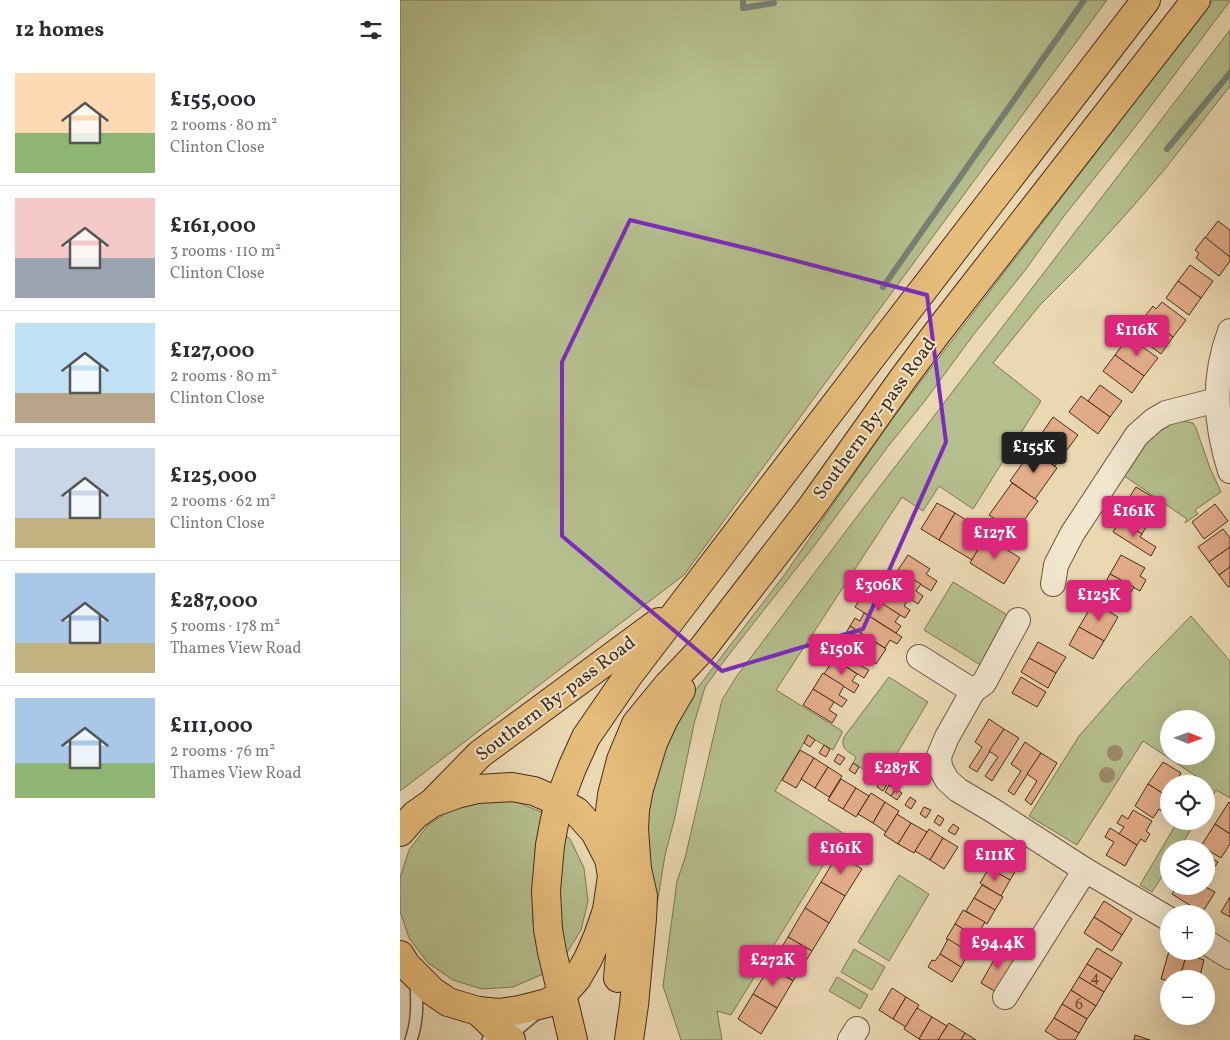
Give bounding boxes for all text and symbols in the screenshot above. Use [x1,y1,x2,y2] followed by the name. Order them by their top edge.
[15,16,104,45] text: 12 homes
[357,16,385,44] icon: filters
[170,86,256,115] text: £155,000
[55,93,115,153] icon: home
[170,115,277,137] text: 2 rooms · 80 m²
[170,137,265,159] text: Clinton Close
[170,212,256,241] text: £161,000
[55,218,115,278] icon: home
[170,241,281,263] text: 3 rooms · 110 m²
[170,263,265,285] text: Clinton Close
[1102,314,1172,357] pin: £116K
[1116,320,1158,342] text: £116K
[807,333,943,505] street label: Southern By-pass Road
[170,337,254,366] text: £127,000
[55,343,115,403] icon: home
[170,366,277,388] text: 2 rooms · 80 m²
[170,388,265,410] text: Clinton Close
[999,432,1069,474] pin: £155K
[1013,437,1055,459] text: £155K
[170,462,257,491] text: £125,000
[55,468,115,528] icon: home
[170,491,276,513] text: 2 rooms · 62 m²
[1099,496,1169,538] pin: £161K
[1113,501,1155,523] text: £161K
[170,513,265,535] text: Clinton Close
[960,518,1030,560] pin: £127K
[973,523,1017,545] text: £127K
[844,570,914,612] pin: £306K
[855,575,903,597] text: £306K
[1064,580,1134,622] pin: £125K
[1077,585,1121,607] text: £125K
[170,587,258,616] text: £287,000
[55,593,115,653] icon: home
[170,616,280,638] text: 5 rooms · 178 m²
[471,630,641,768] street label: Southern By-pass Road
[807,634,877,676] pin: £150K
[170,638,302,660] text: Thames View Road
[820,639,864,661] text: £150K
[1160,710,1215,765] north arrow
[1160,710,1215,1025] map controls
[170,712,253,741] text: £111,000
[55,718,115,778] icon: home
[170,741,275,763] text: 2 rooms · 76 m²
[862,752,932,795] pin: £287K
[874,758,920,780] text: £287K
[170,763,302,785] text: Thames View Road
[1160,775,1215,830] button: locate
[806,832,876,875] pin: £161K
[820,838,862,860] text: £161K
[960,840,1030,882] pin: £111K
[1160,840,1215,895] button: layers
[975,845,1015,867] text: £111K
[1160,905,1215,960] button: +
[957,928,1039,970] pin: £94.4K
[971,933,1025,955] text: £94.4K
[738,944,808,987] pin: £272K
[751,950,795,972] text: £272K
[1090,967,1100,989] house number: 4
[1160,970,1215,1025] button: −
[1075,994,1083,1016] house number: 6

